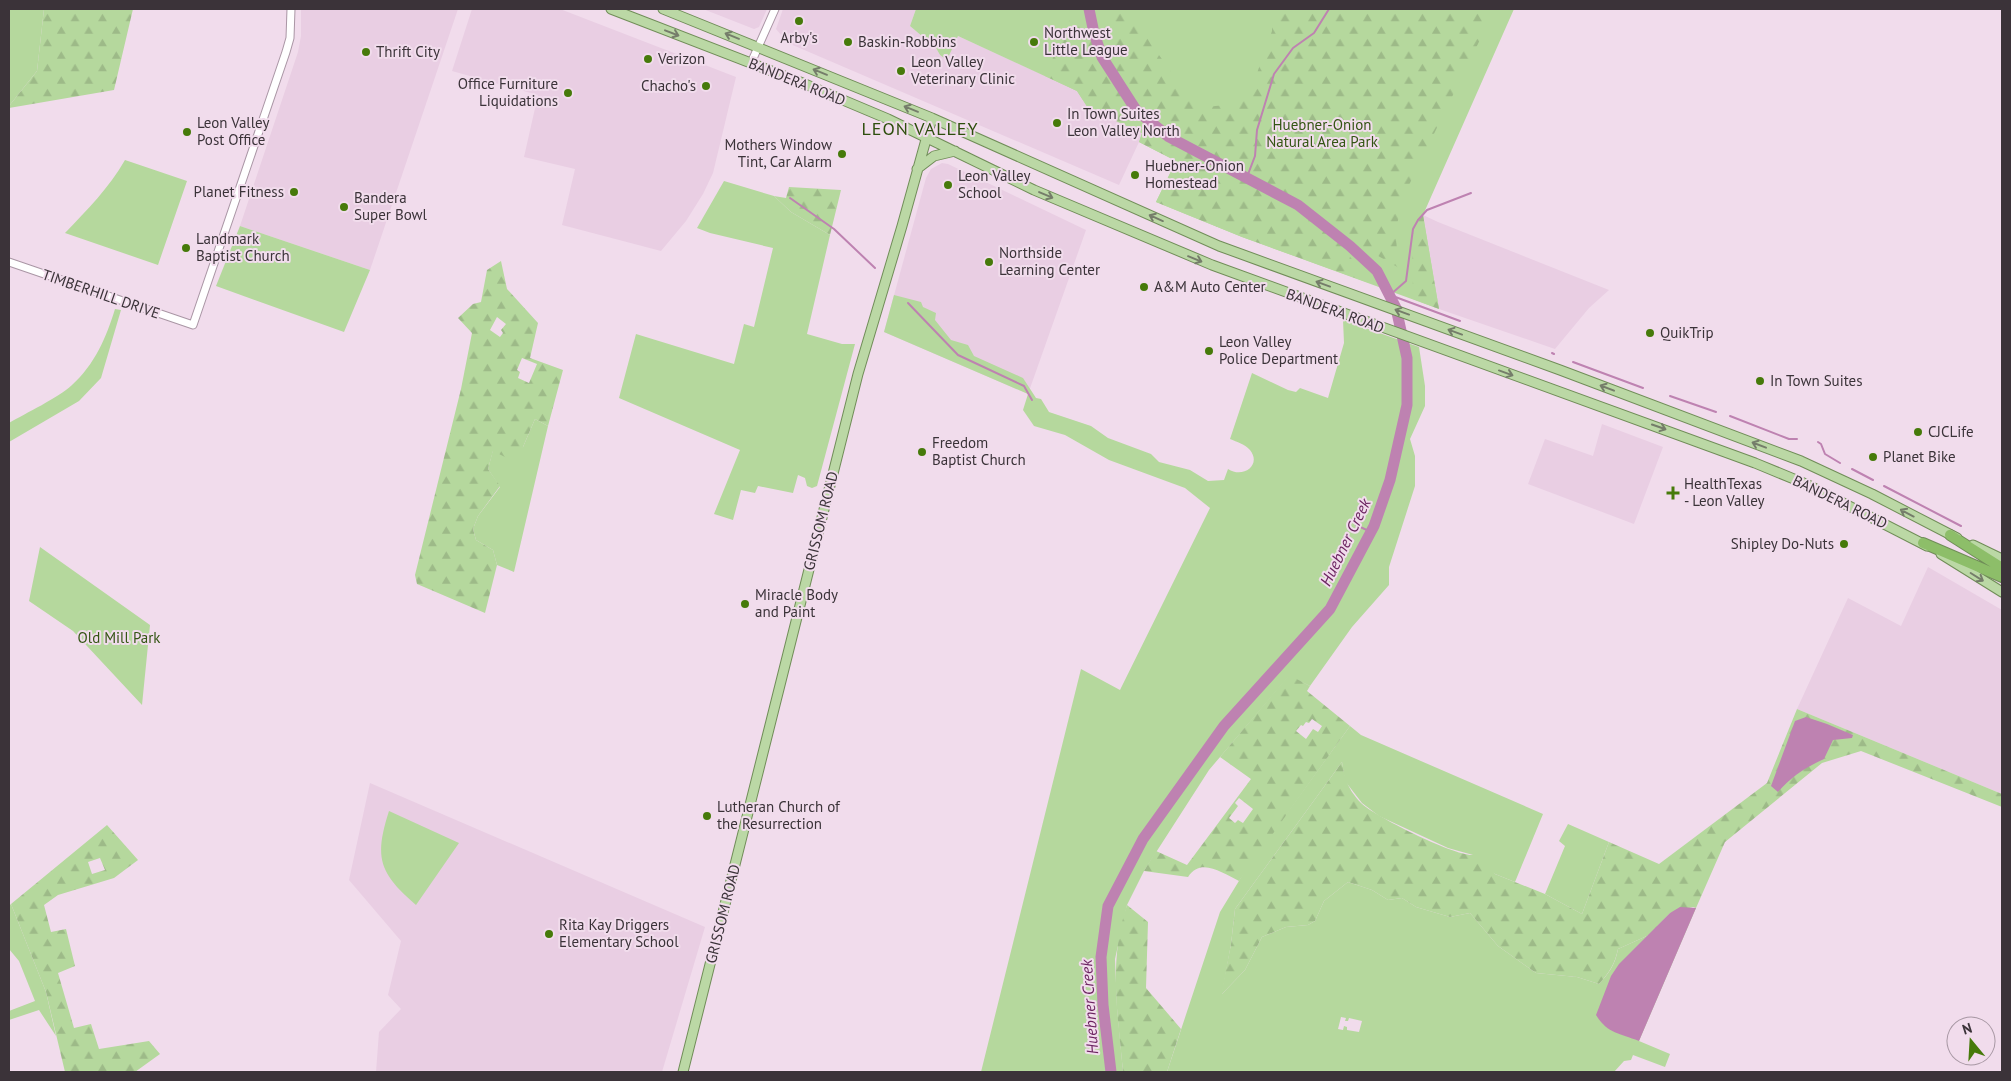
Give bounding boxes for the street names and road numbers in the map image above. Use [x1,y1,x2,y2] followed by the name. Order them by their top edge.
[746,53,848,110] street label: BANDERA ROAD
[40,264,163,323] street label: TIMBERHILL DRIVE
[1284,284,1387,337] street label: BANDERA ROAD
[799,469,842,572] street label: GRISSOM ROAD
[1790,470,1891,533] street label: BANDERA ROAD
[701,862,744,965] street label: GRISSOM ROAD

